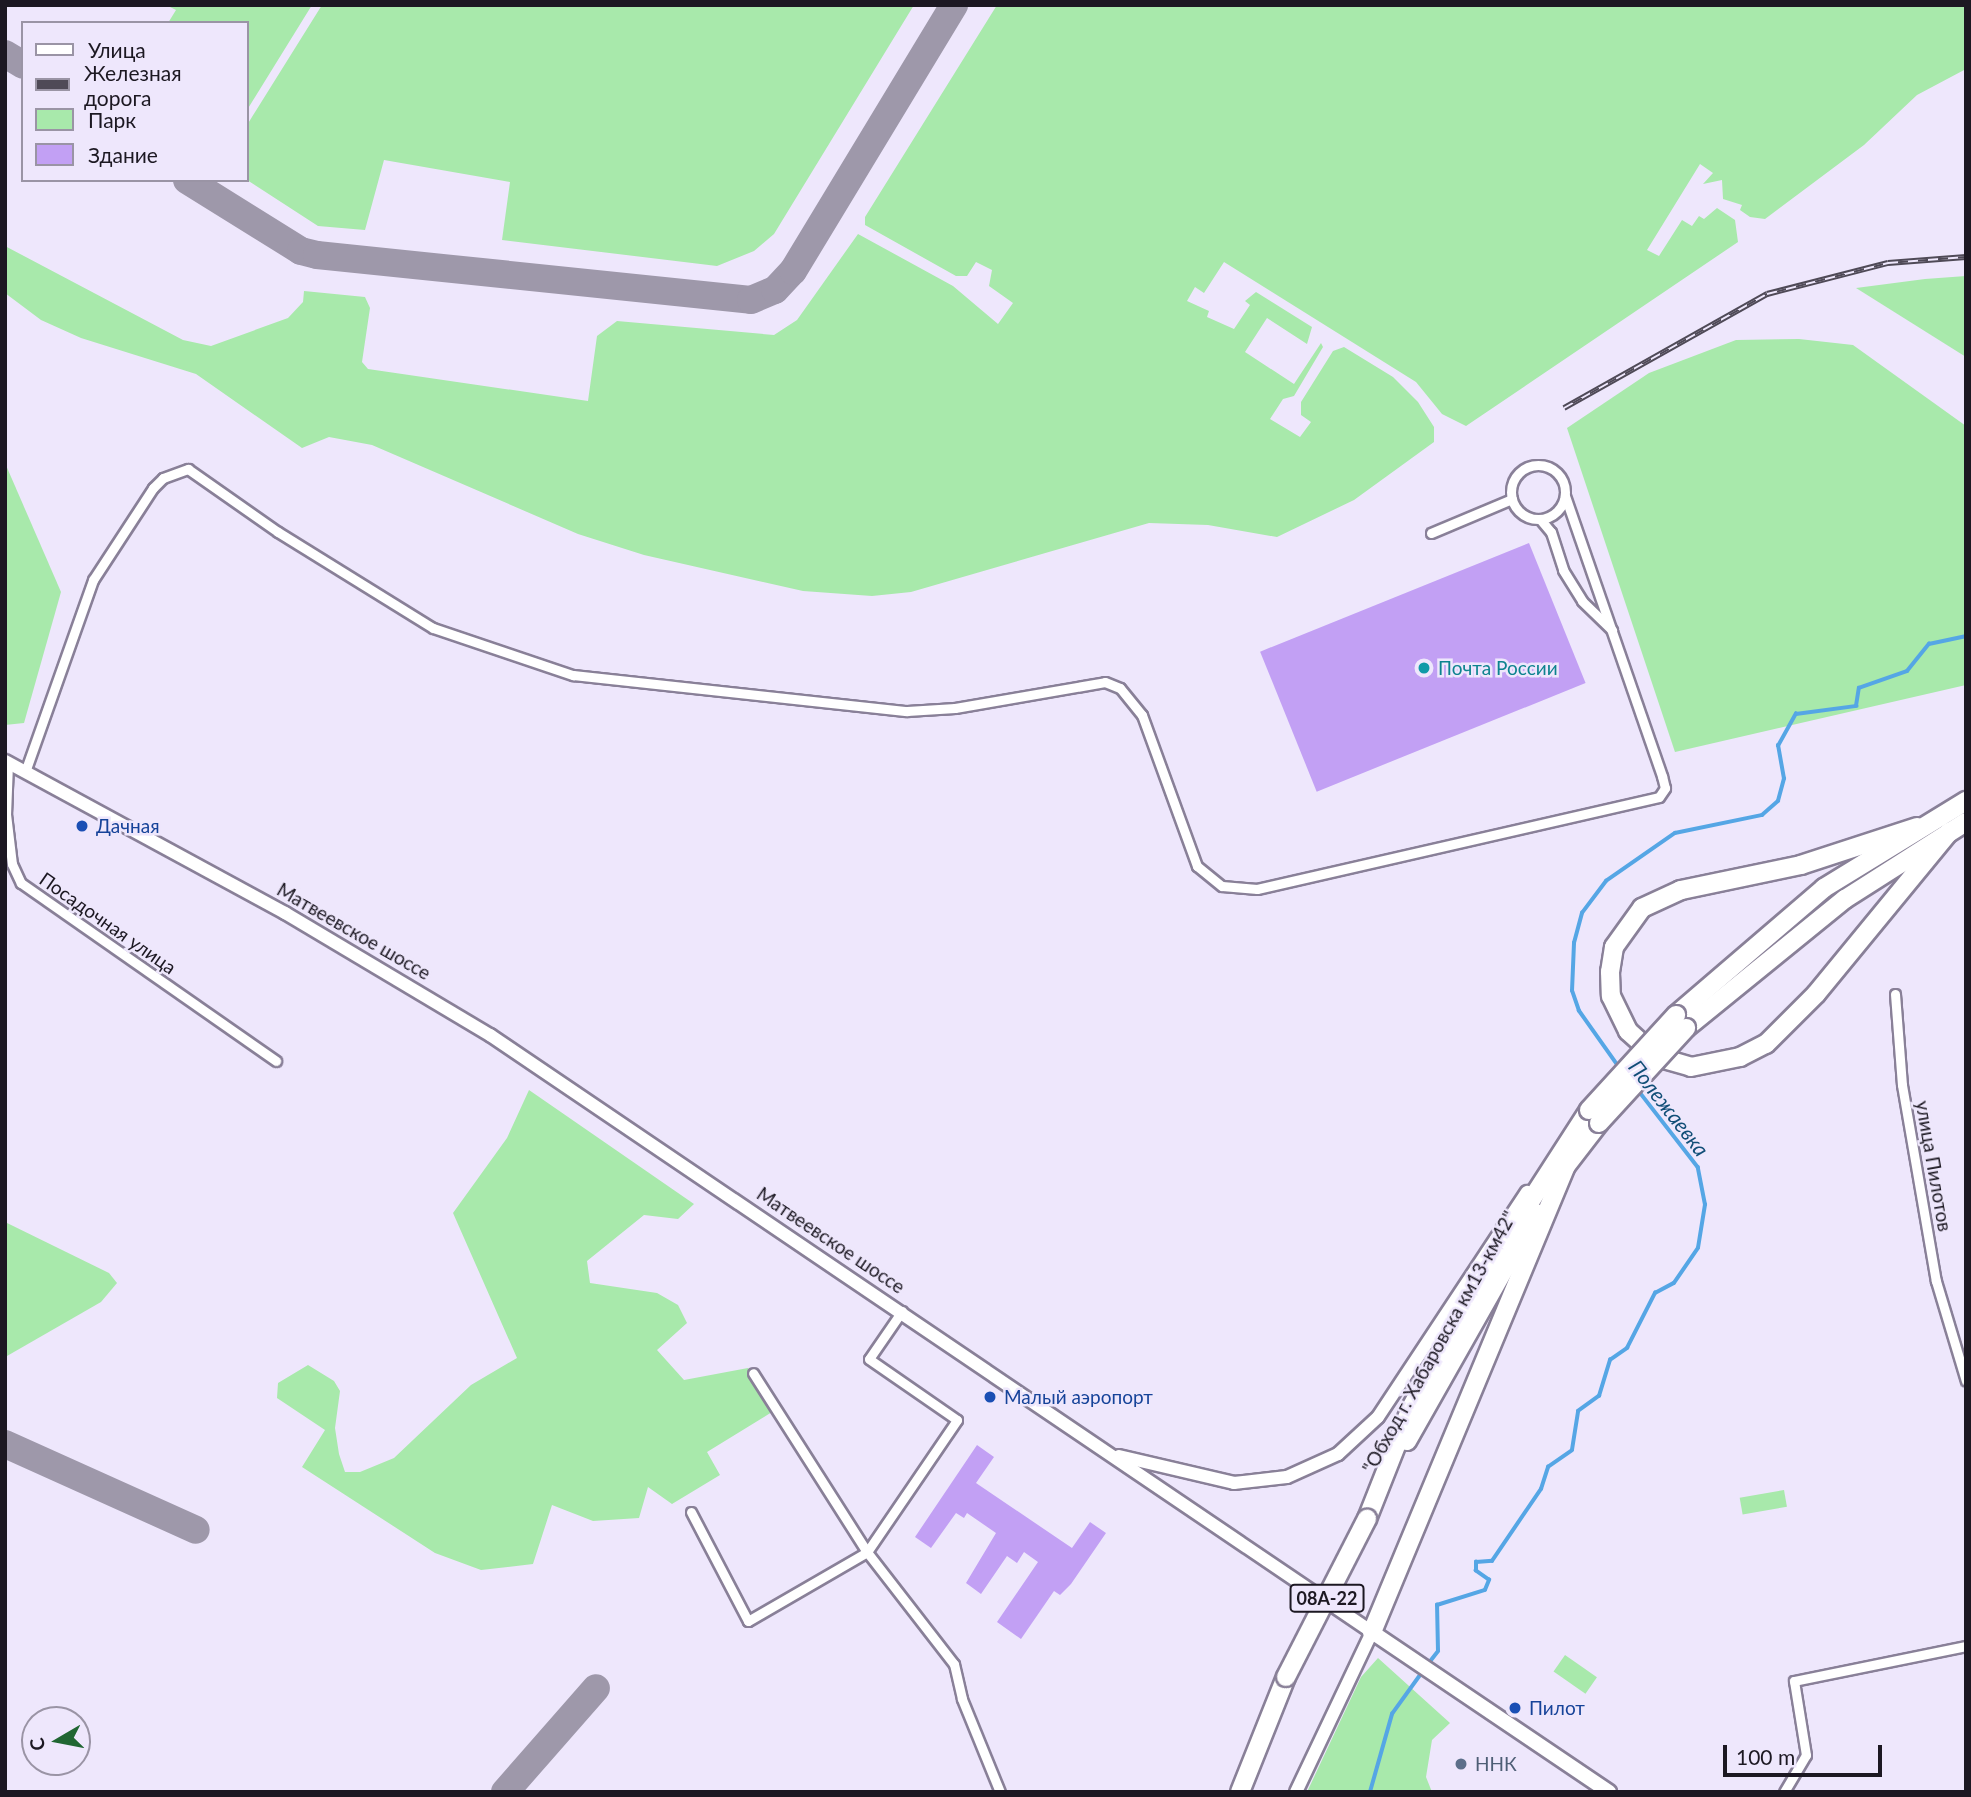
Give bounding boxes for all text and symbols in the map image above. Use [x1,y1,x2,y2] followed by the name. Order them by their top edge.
[21,21,248,182] legend
[88,37,146,62] text: Улица
[84,60,182,110] text: Железная дорога
[88,107,136,132] text: Парк
[88,142,158,167] text: Здание
[1438,657,1558,679] place label: Почта России
[1416,660,1432,676] marker: Почта России
[96,815,160,837] place label: Дачная
[74,818,90,834] marker: Дачная
[35,867,181,979] street label: Посадочная улица
[273,878,435,984] street label: Матвеевское шоссе
[1624,1055,1714,1161] water label: Полежаевка
[1911,1099,1957,1233] street label: улица Пилотов
[753,1182,909,1298] street label: Матвеевское шоссе
[1357,1207,1521,1477] street label: "Обход г. Хабаровска км13-км42"
[1004,1386,1153,1408] place label: Малый аэропорт
[982,1389,998,1405] marker: Малый аэропорт
[1288,1583,1366,1612] road number: 08А-22
[1529,1697,1585,1719] place label: Пилот
[1507,1700,1523,1716] marker: Пилот
[21,1706,91,1776] north arrow
[1726,1730,1885,1774] scale bar
[24,1736,49,1753] text: С
[1736,1744,1795,1769] text: 100 m
[1475,1753,1517,1775] place label: ННК
[1453,1756,1469,1772] marker: ННК

